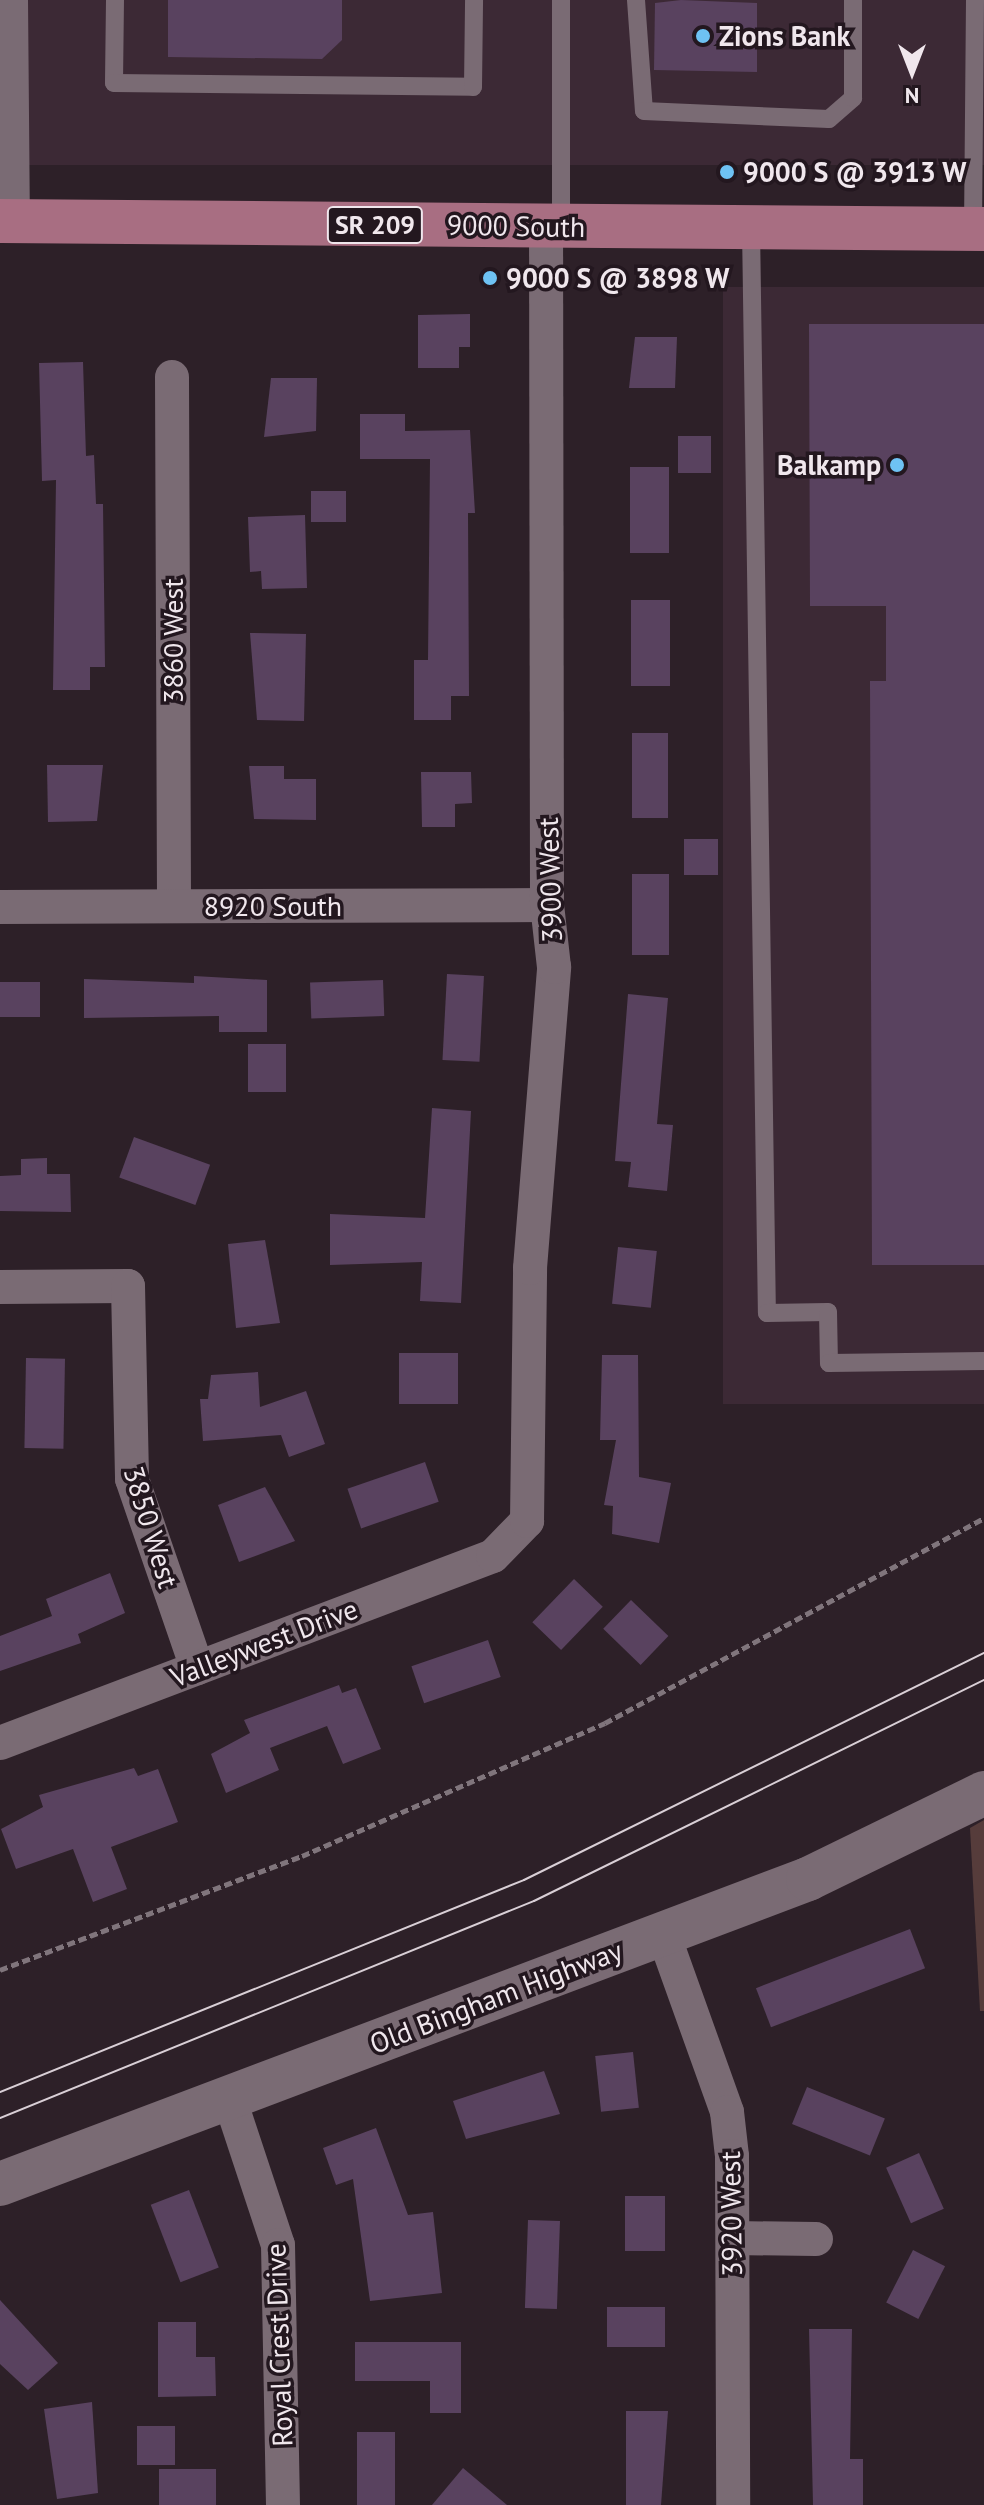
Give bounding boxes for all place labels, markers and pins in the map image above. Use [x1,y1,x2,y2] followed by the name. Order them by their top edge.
[719,19,850,53] place label: Zions Bank
[694,27,712,45] marker: Zions Bank
[743,155,967,189] place label: 9000 S @ 3913 W
[718,163,736,181] marker: 9000 S @ 3913 W
[506,261,730,295] place label: 9000 S @ 3898 W
[481,269,499,287] marker: 9000 S @ 3898 W
[777,448,881,482] place label: Balkamp
[888,456,906,474] marker: Balkamp

